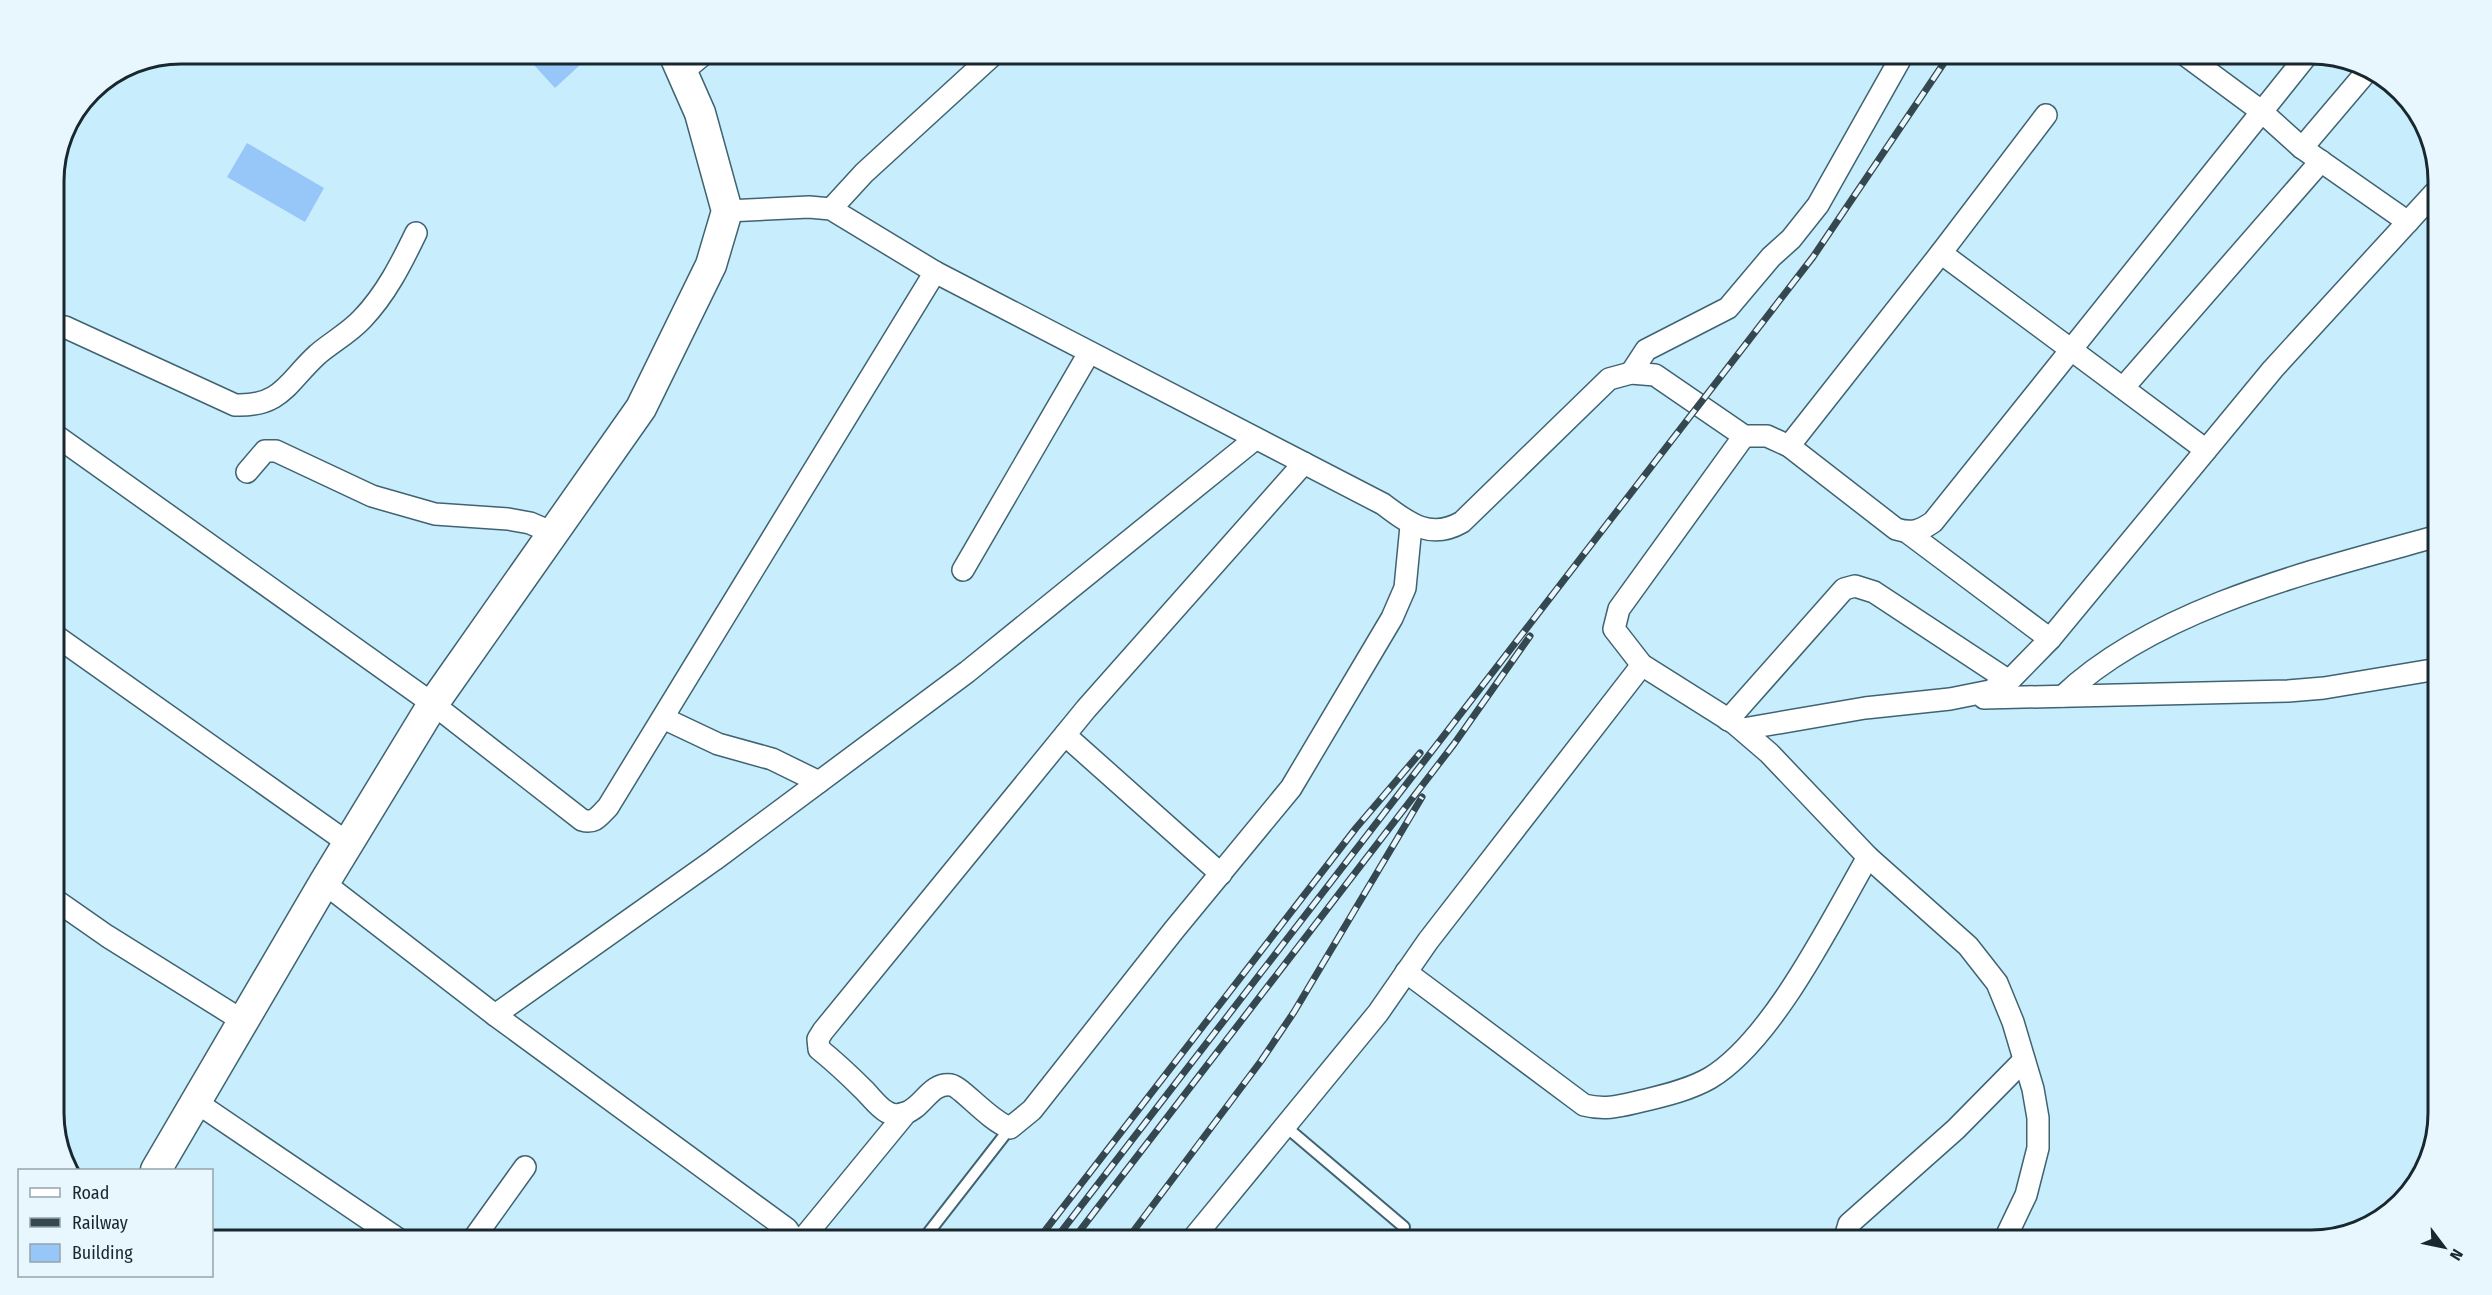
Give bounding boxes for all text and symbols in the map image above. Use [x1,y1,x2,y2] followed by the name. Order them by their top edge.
[18,1169,213,1277] legend
[72,1182,109,1204] text: Road
[72,1212,128,1234] text: Railway
[2414,1217,2474,1277] north arrow
[72,1242,133,1264] text: Building
[2446,1246,2467,1264] text: N

